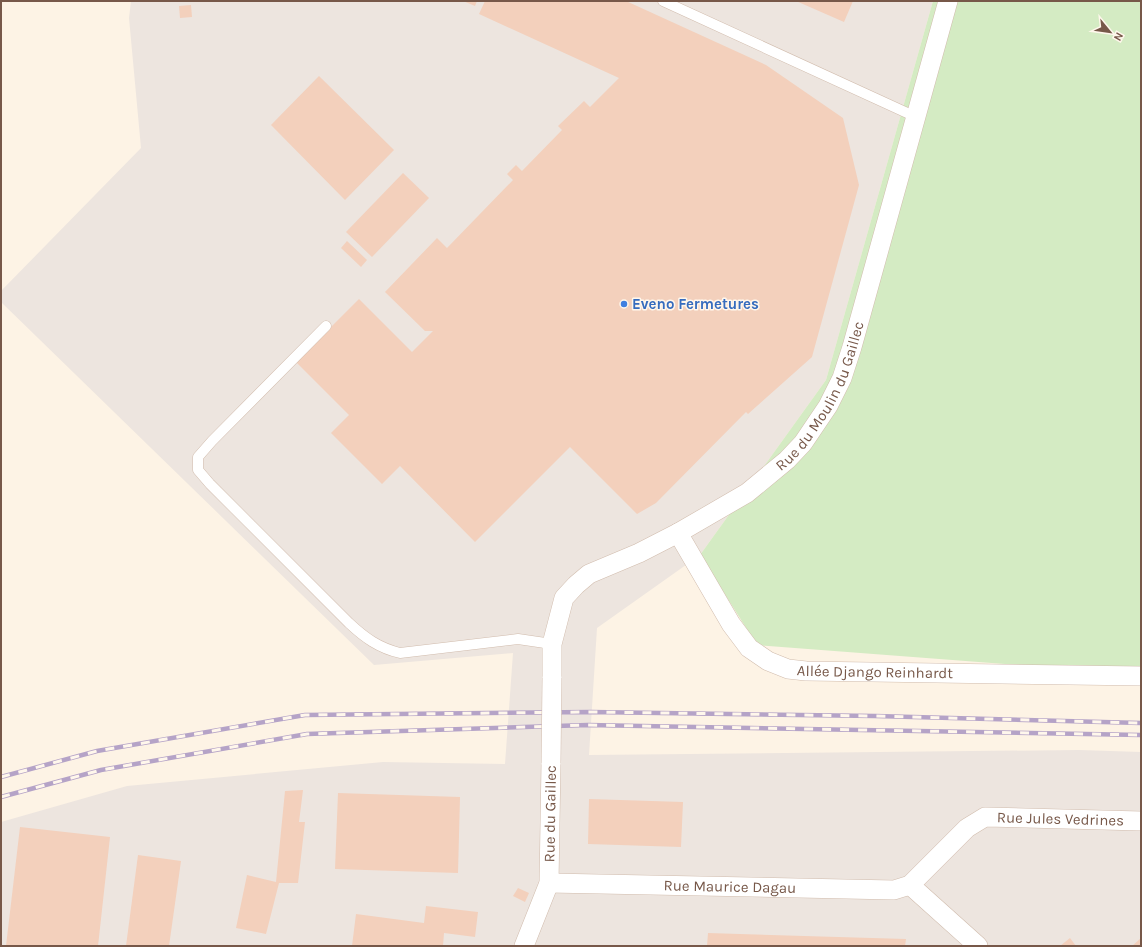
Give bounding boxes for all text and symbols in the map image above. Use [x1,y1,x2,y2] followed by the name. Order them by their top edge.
[1090,12,1130,52] north arrow
[1111,30,1126,43] text: N
[632,295,759,313] place label: Eveno Fermetures
[619,299,629,309] marker: Eveno Fermetures
[772,319,868,475] street label: Rue du Moulin du Gaillec
[796,661,953,682] street label: Allée Django Reinhardt
[540,765,560,863] street label: Rue du Gaillec
[997,808,1124,830] street label: Rue Jules Vedrines
[664,876,796,897] street label: Rue Maurice Dagau

